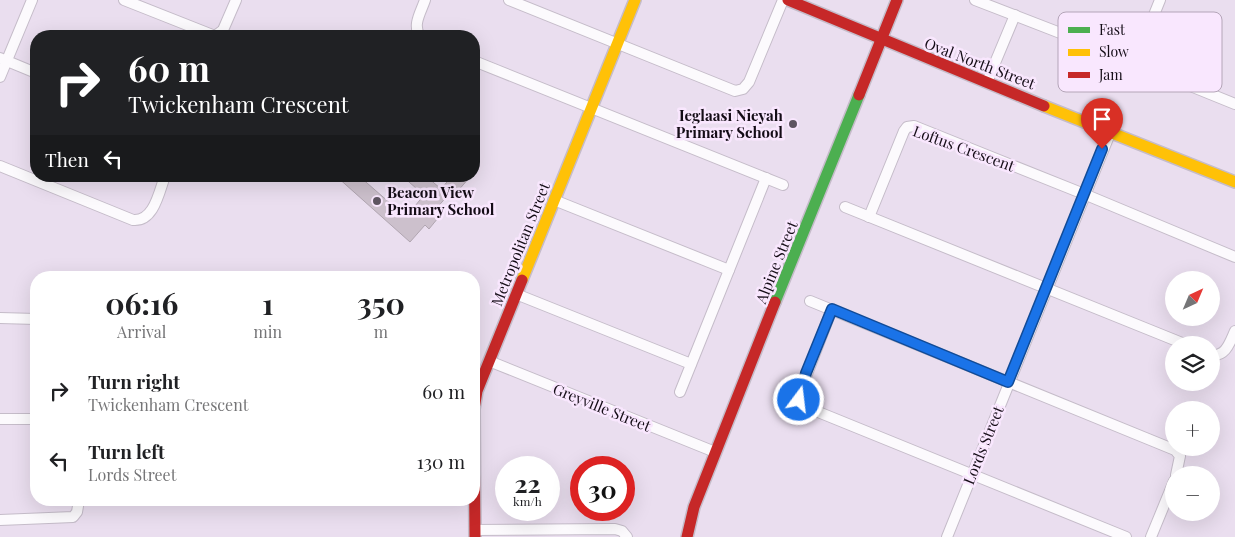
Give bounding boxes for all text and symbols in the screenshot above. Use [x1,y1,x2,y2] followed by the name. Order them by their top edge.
[1058,12,1222,92] legend
[1099,20,1126,39] text: Fast
[922,33,1039,94] street label: Oval North Street
[1099,42,1129,61] text: Slow
[128,44,210,91] text: 60 m
[45,50,110,115] icon: right
[1098,65,1123,84] text: Jam
[128,89,349,119] text: Twickenham Crescent
[1081,98,1123,149] pin
[676,105,783,142] place label: Ieglaasi Nieyah Primary School
[1088,105,1116,133] icon: arrive
[787,118,799,130] marker: Ieglaasi Nieyah Primary School
[910,120,1018,176] street label: Loftus Crescent
[99,145,127,173] icon: left
[45,146,89,172] text: Then
[486,179,554,309] street label: Metropolitan Street
[387,182,495,219] place label: Beacon View Primary School
[371,195,383,207] marker: Beacon View Primary School
[750,217,802,307] street label: Alpine Street
[1165,271,1220,326] north arrow
[1165,271,1220,521] map controls
[105,283,178,323] text: 06:16
[262,283,273,323] text: 1
[357,283,405,323] text: 350
[117,321,166,342] text: Arrival
[253,321,282,342] text: min
[374,321,388,342] text: m
[1165,336,1220,391] button: layers
[88,368,180,394] text: Turn right
[772,373,824,425] position arrow
[45,377,73,405] icon: right
[422,378,465,404] text: 60 m
[550,378,654,436] street label: Greyville Street
[88,394,248,415] text: Twickenham Crescent
[1165,401,1220,456] button: +
[958,402,1008,487] street label: Lords Street
[88,438,165,464] text: Turn left
[45,447,73,475] icon: left
[417,448,465,474] text: 130 m
[570,456,635,521] speed limit sign: 30
[88,464,176,485] text: Lords Street
[514,466,541,499] text: 22
[1165,466,1220,521] button: −
[513,493,542,509] text: km/h

